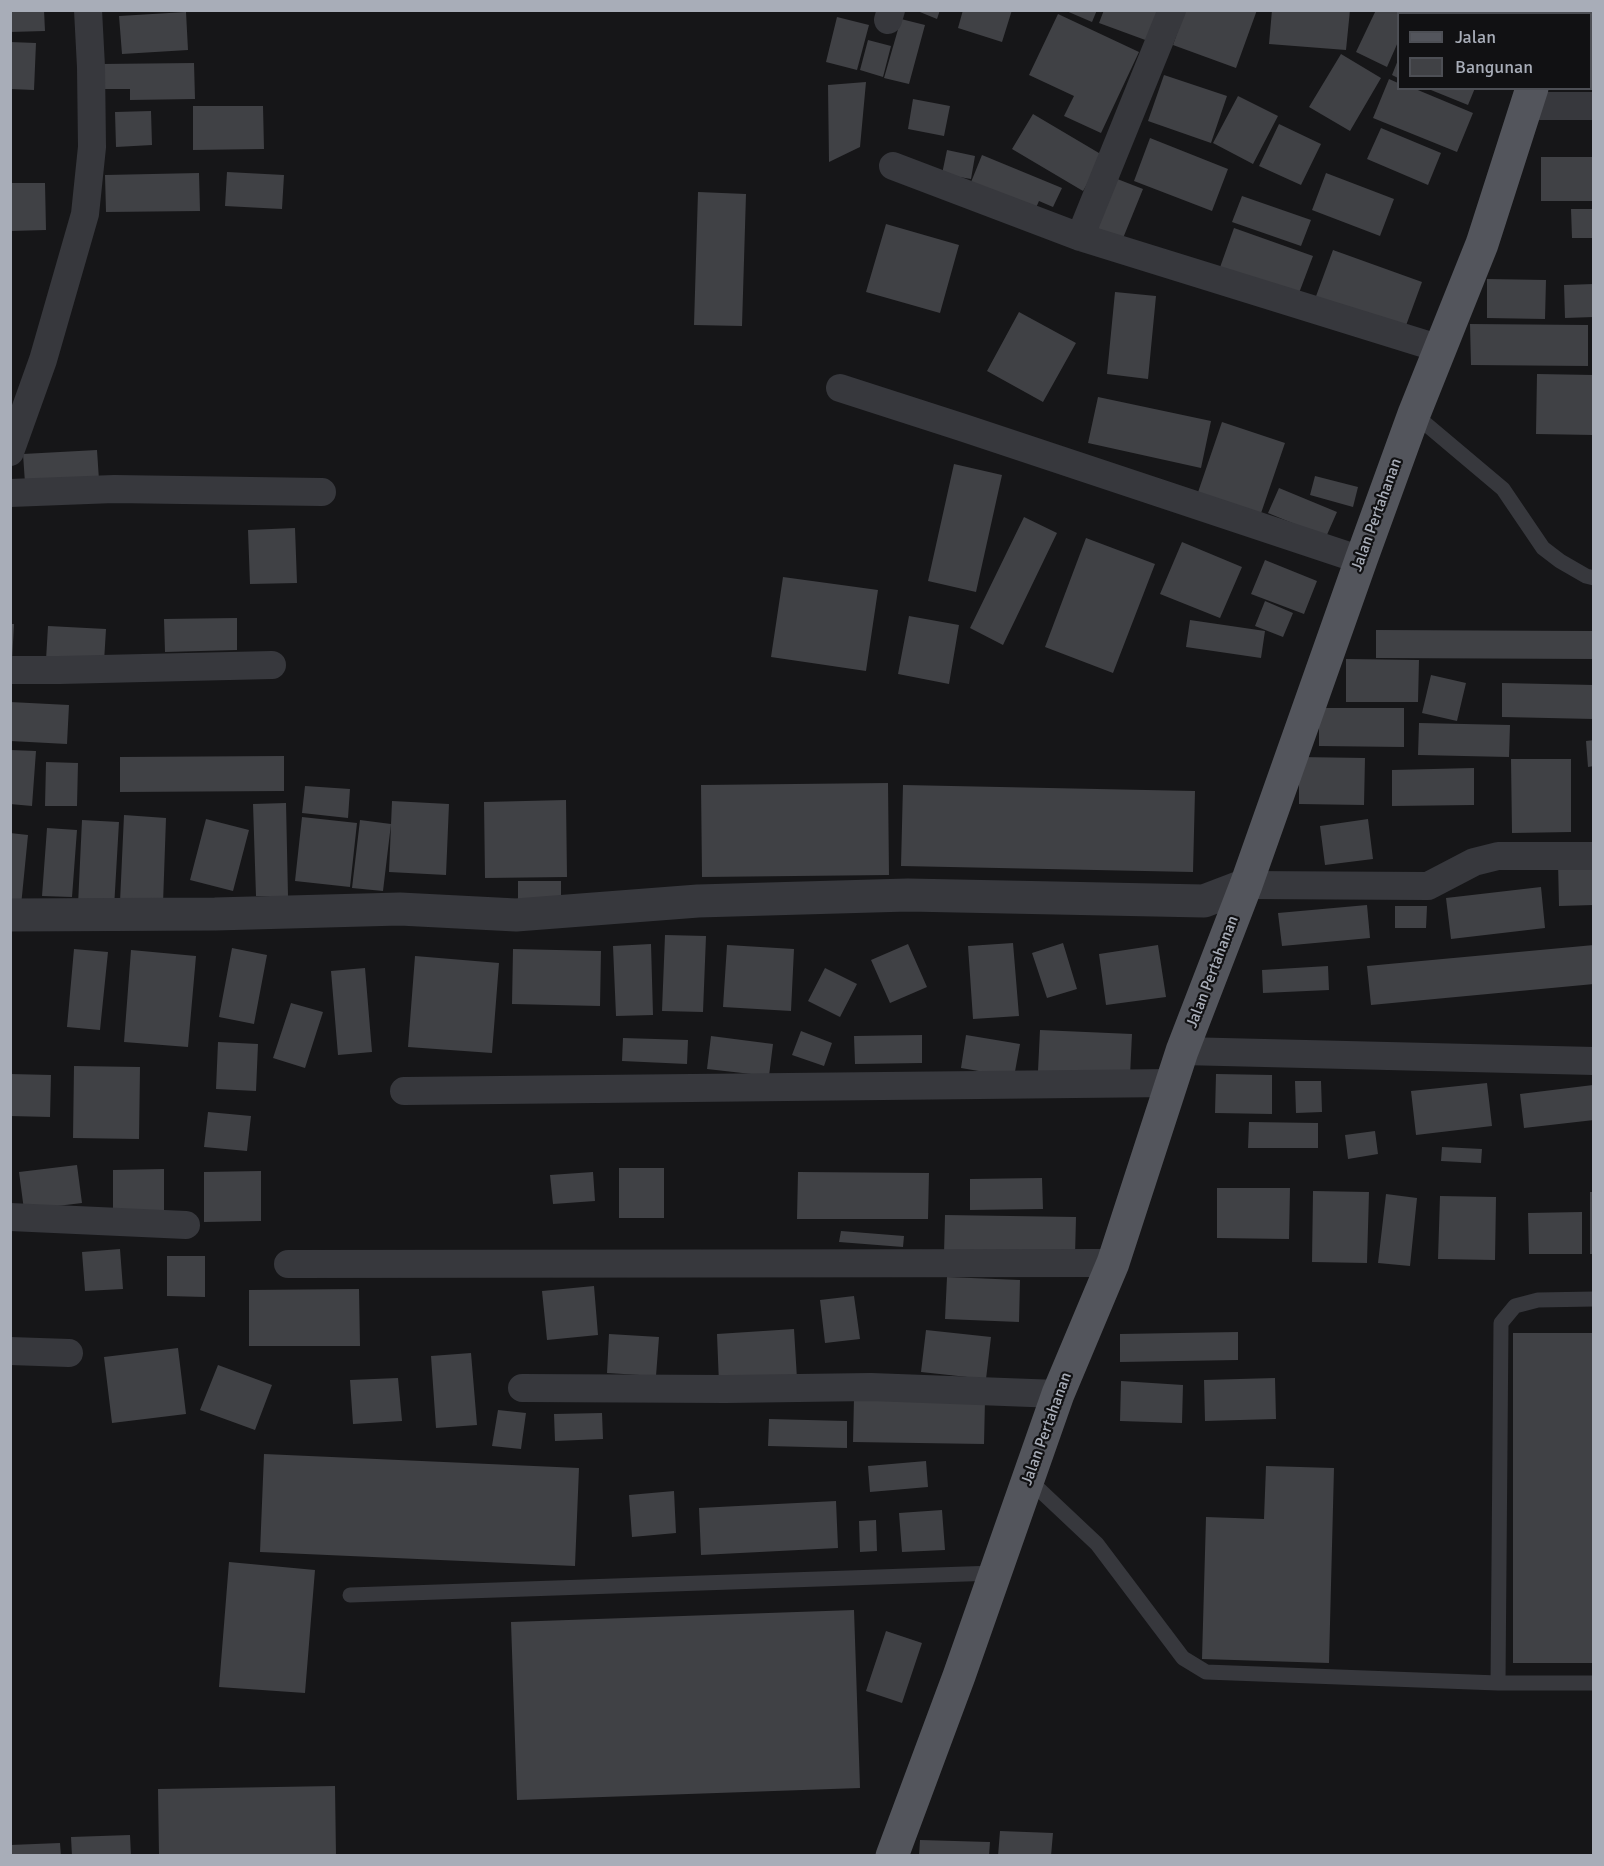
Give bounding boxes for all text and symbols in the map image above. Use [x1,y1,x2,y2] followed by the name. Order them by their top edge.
[1397,12,1592,90] legend
[1455,26,1496,48] text: Jalan
[1455,56,1533,78] text: Bangunan
[1348,456,1406,574] street label: Jalan Pertahanan
[1183,913,1243,1031] street label: Jalan Pertahanan
[1018,1370,1076,1488] street label: Jalan Pertahanan

